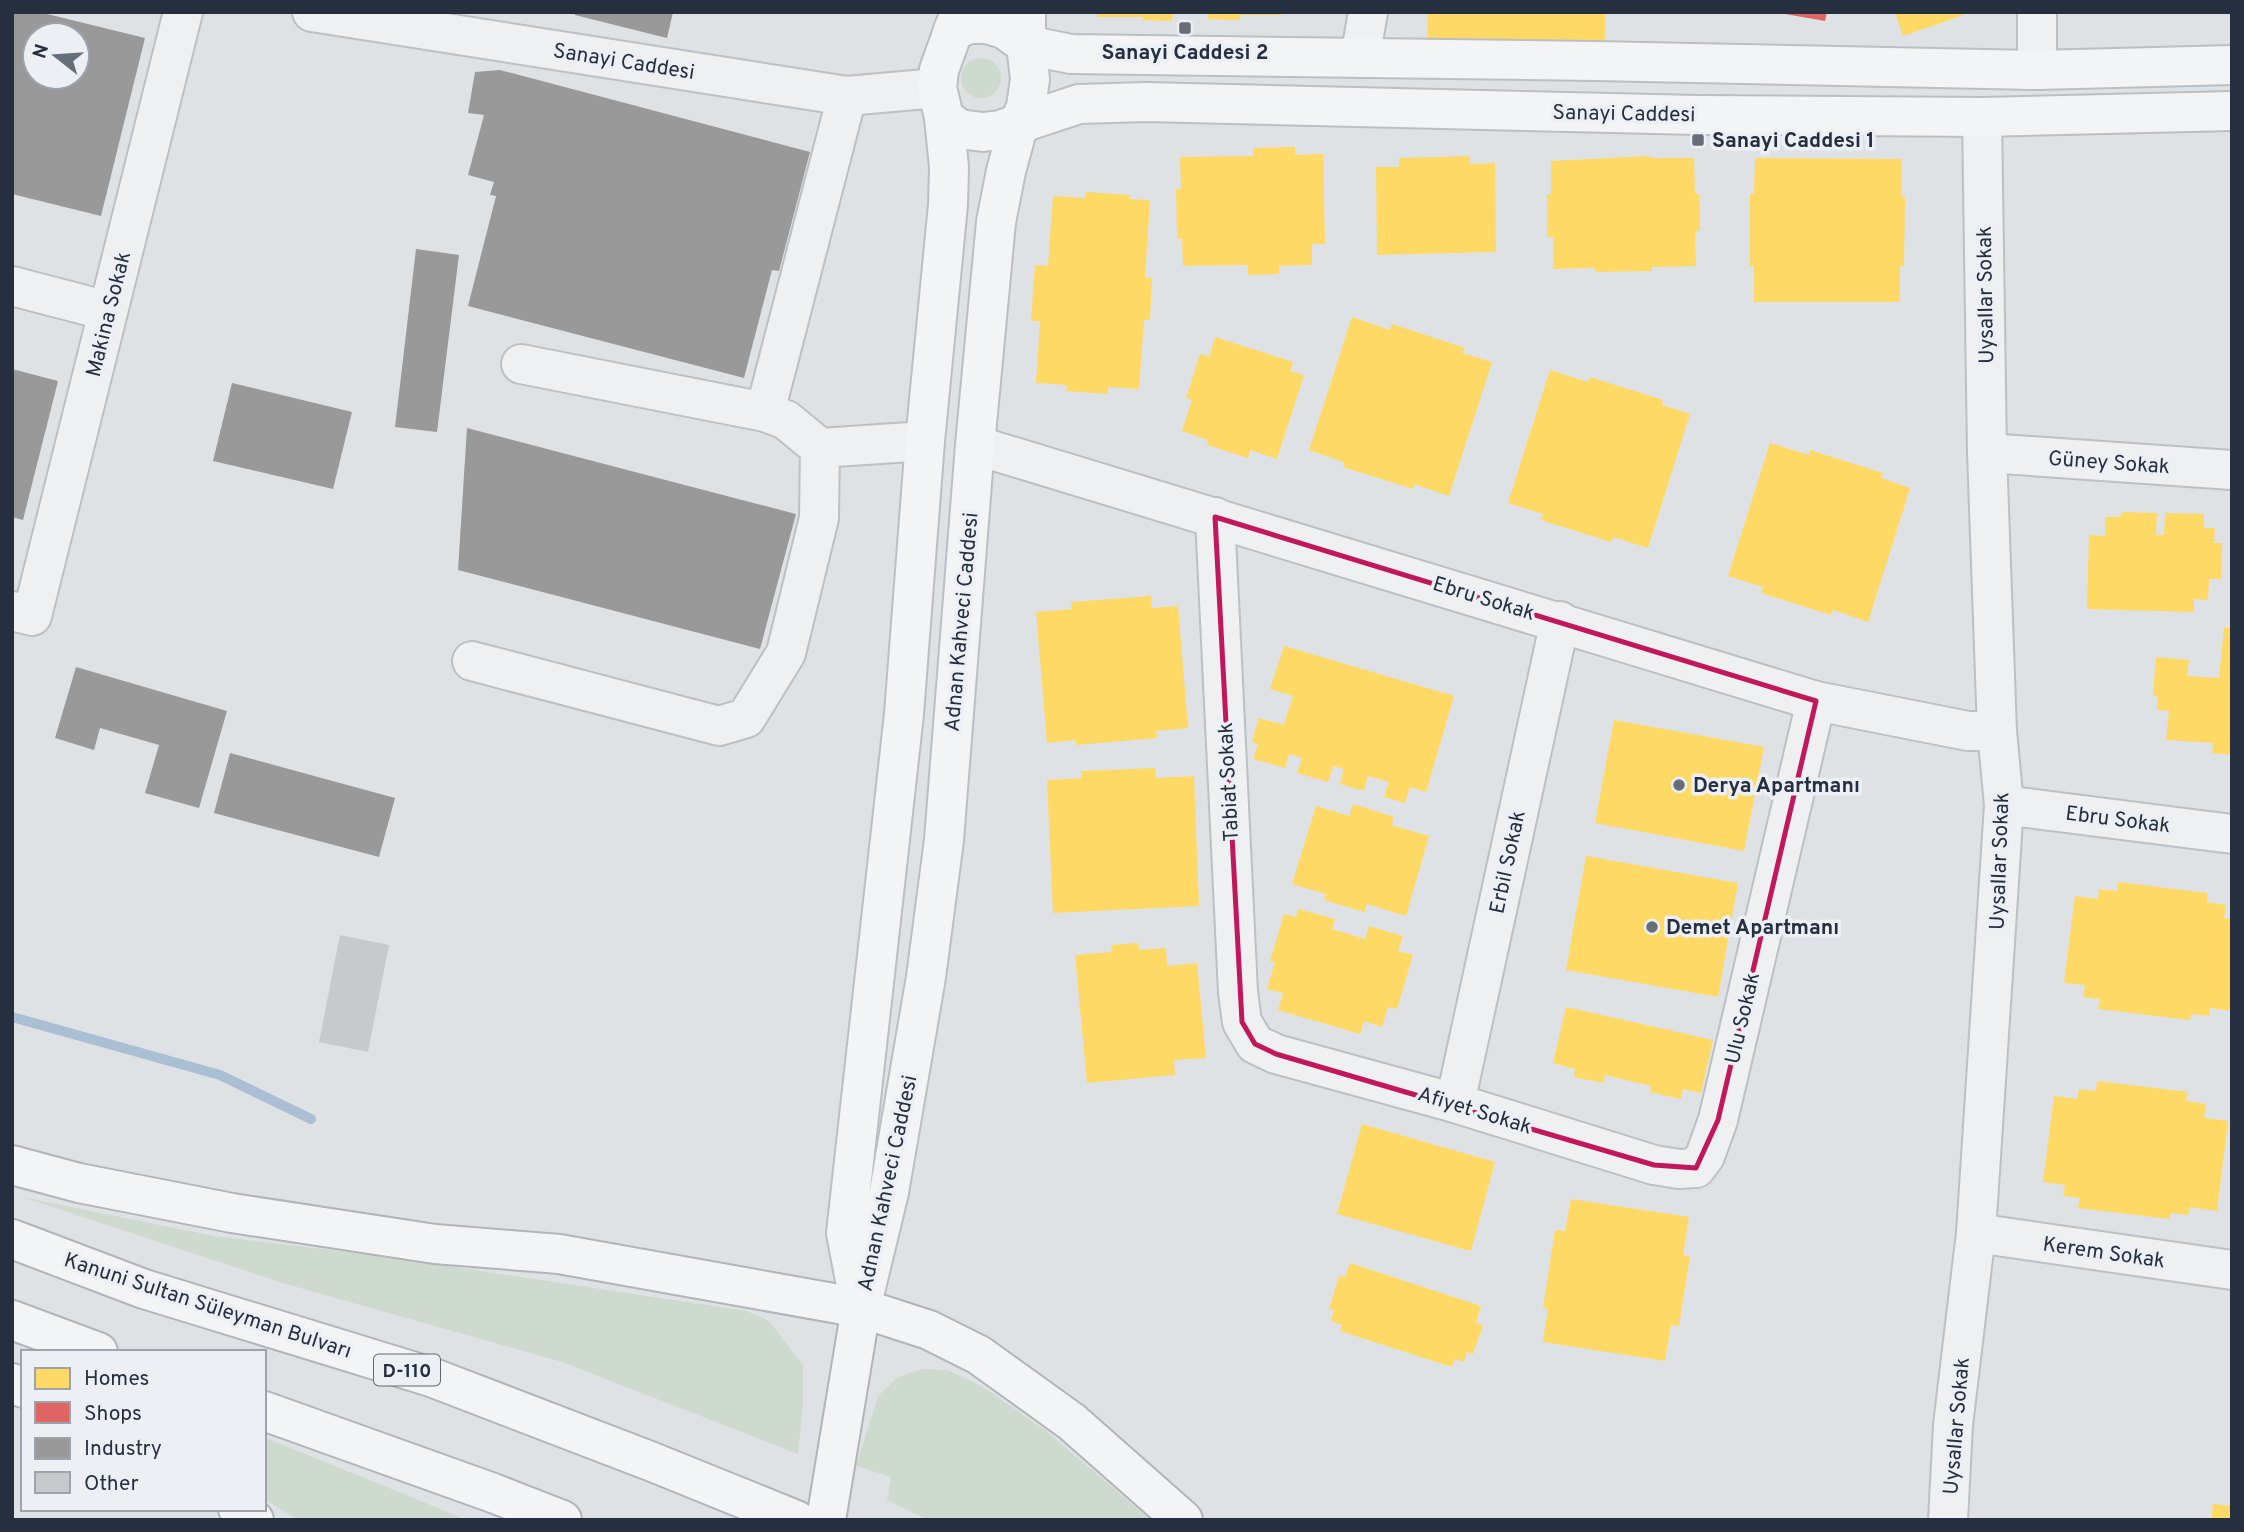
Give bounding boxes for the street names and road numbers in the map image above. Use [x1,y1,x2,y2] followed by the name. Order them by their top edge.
[551,38,697,87] street label: Sanayi Caddesi
[1552,100,1696,129] street label: Sanayi Caddesi
[1972,226,2001,364] street label: Uysallar Sokak
[81,249,138,380] street label: Makina Sokak
[2047,446,2171,481] street label: Güney Sokak
[939,511,986,733] street label: Adnan Kahveci Caddesi
[1429,571,1538,628] street label: Ebru Sokak
[1213,722,1246,842] street label: Tabiat Sokak
[1985,792,2016,930] street label: Uysallar Sokak
[2064,801,2172,840] street label: Ebru Sokak
[1484,808,1533,916] street label: Erbil Sokak
[1720,970,1767,1067] street label: Ulu Sokak
[852,1073,925,1294] street label: Adnan Kahveci Caddesi
[1414,1081,1535,1142] street label: Afiyet Sokak
[2041,1232,2167,1275] street label: Kerem Sokak
[60,1247,355,1366] street label: Kanuni Sultan Süleyman Bulvarı
[374,1354,440,1386] road number: D-110
[1938,1356,1977,1496] street label: Uysallar Sokak

